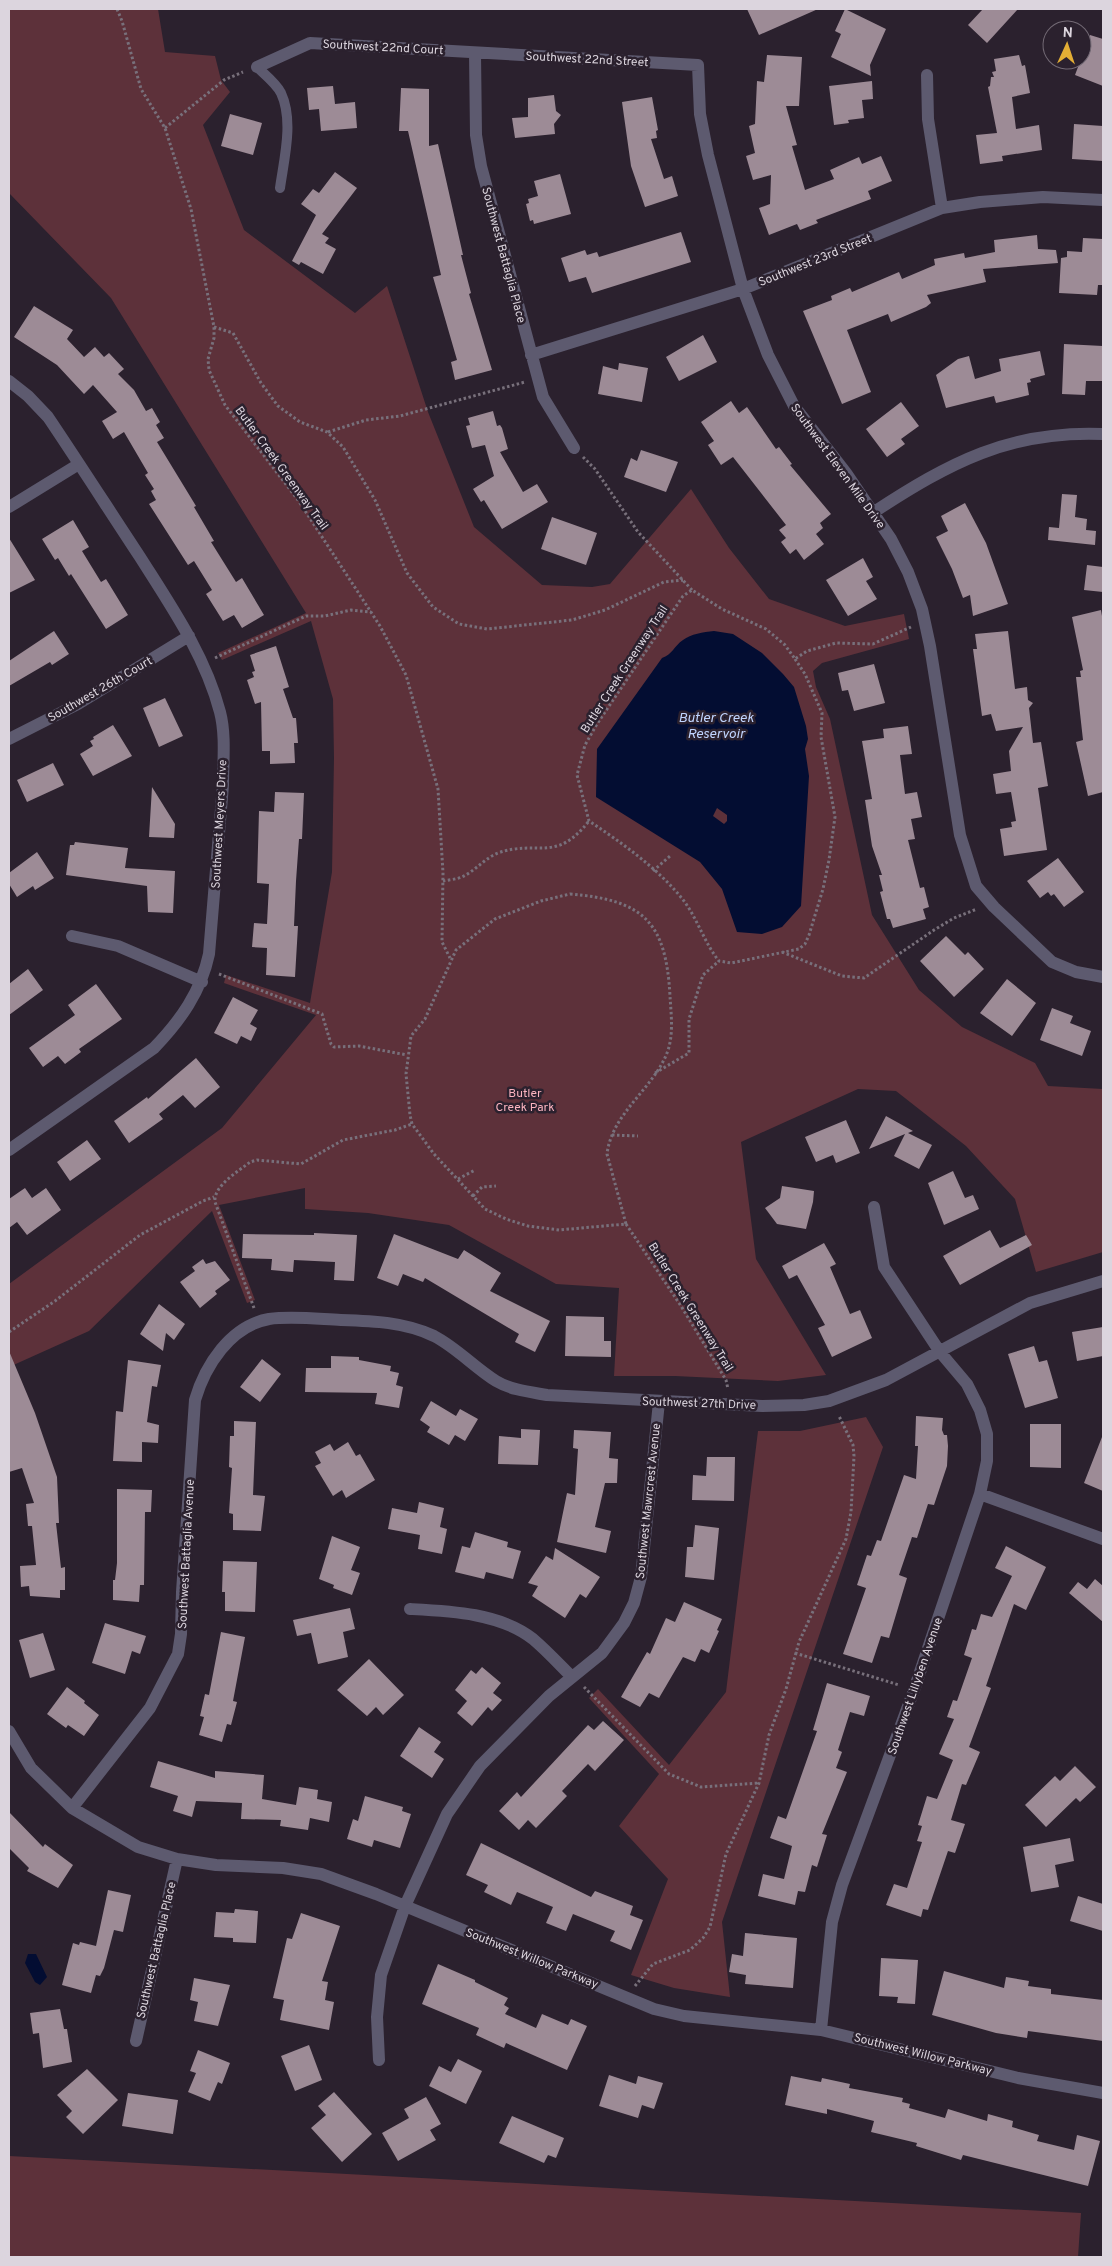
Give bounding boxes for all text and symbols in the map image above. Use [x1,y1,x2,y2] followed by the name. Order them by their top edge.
[1042,20,1092,70] north arrow
[1062,25,1073,42] text: N
[322,37,444,59] street label: Southwest 22nd Court
[525,49,649,71] street label: Southwest 22nd Street
[477,185,529,325] street label: Southwest Battaglia Place
[756,231,874,291] street label: Southwest 23rd Street
[786,401,888,533] street label: Southwest Eleven Mile Drive
[231,403,332,534] street label: Butler Creek Greenway Trail
[577,603,672,737] street label: Butler Creek Greenway Trail
[45,653,156,726] street label: Southwest 26th Court
[678,710,755,743] water label: Butler Creek Reservoir
[209,759,231,889] street label: Southwest Meyers Drive
[495,1086,555,1116] park label: Butler Creek Park
[644,1240,737,1375] street label: Butler Creek Greenway Trail
[641,1394,756,1414] street label: Southwest 27th Drive
[633,1422,665,1580] street label: Southwest Mawrcrest Avenue
[175,1479,199,1629] street label: Southwest Battaglia Avenue
[885,1616,947,1757] street label: Southwest Lillyben Avenue
[133,1880,181,2020] street label: Southwest Battaglia Place
[463,1925,600,1993] street label: Southwest Willow Parkway
[852,2030,994,2080] street label: Southwest Willow Parkway

